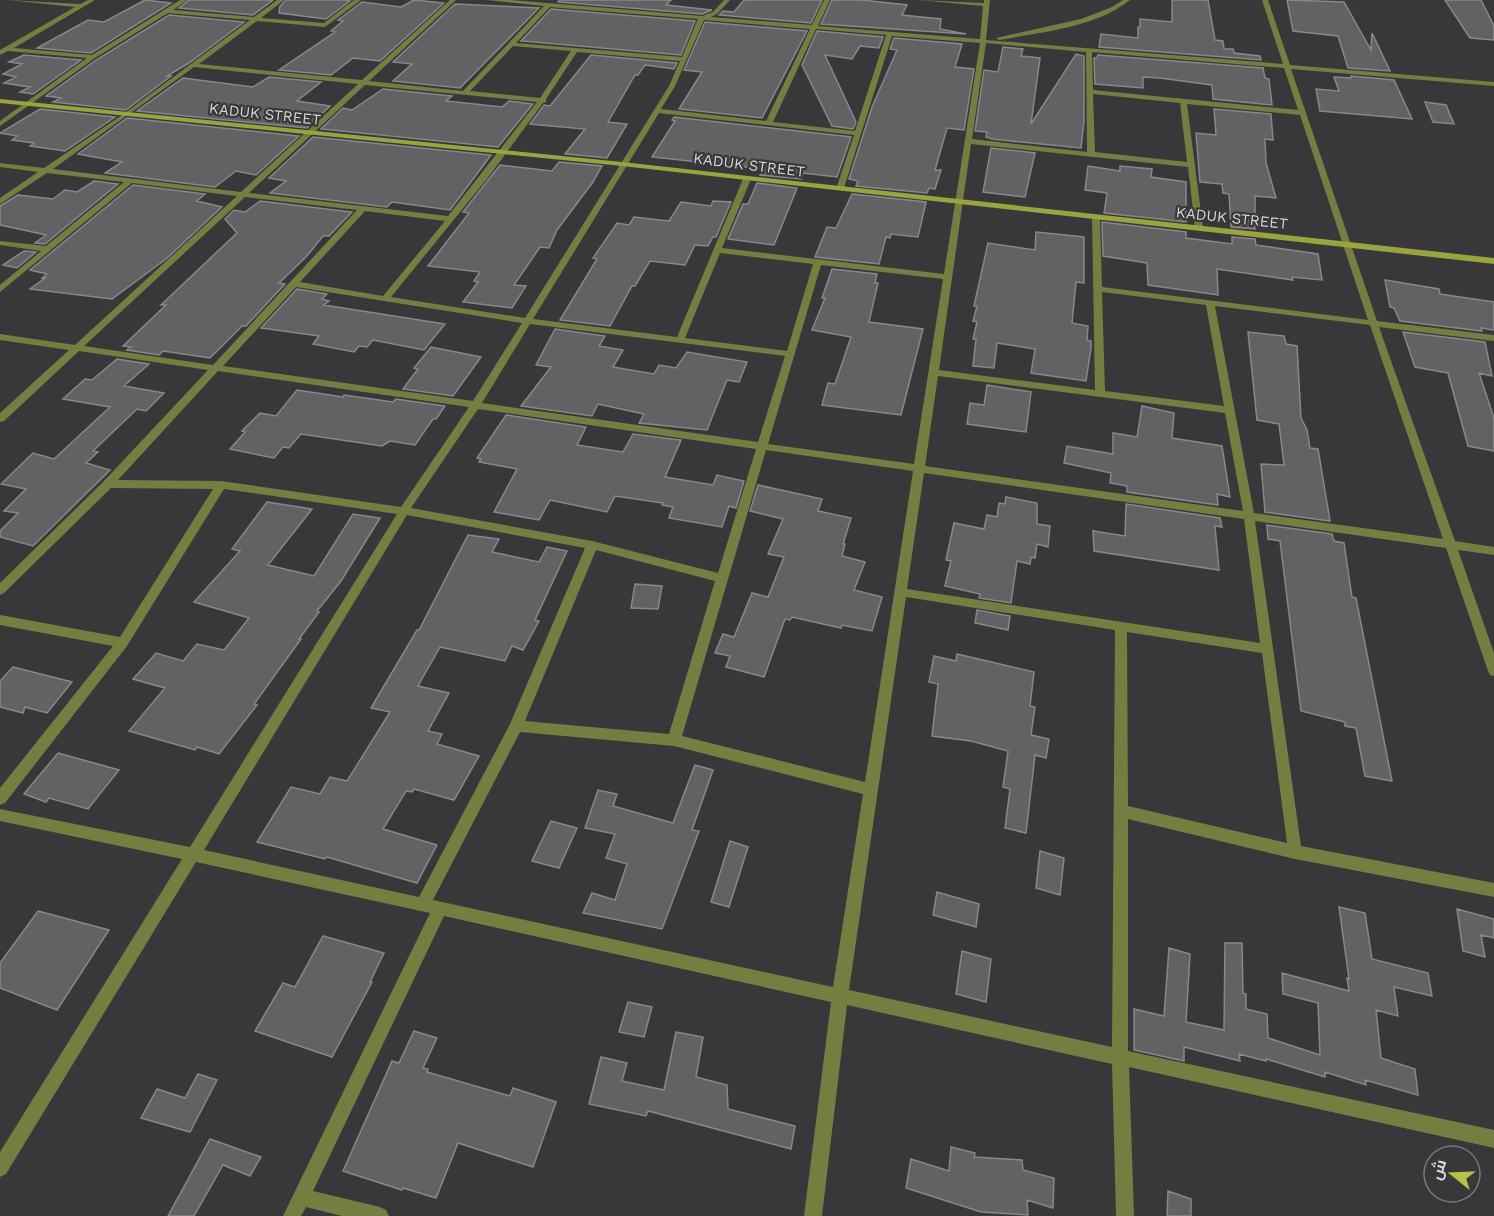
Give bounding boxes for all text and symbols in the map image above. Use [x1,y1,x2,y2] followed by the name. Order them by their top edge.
[208,99,322,129] street label: KADUK STREET
[692,149,806,181] street label: KADUK STREET
[1175,203,1289,233] street label: KADUK STREET
[1422,1144,1482,1204] north arrow
[1426,1157,1450,1182] text: ش

